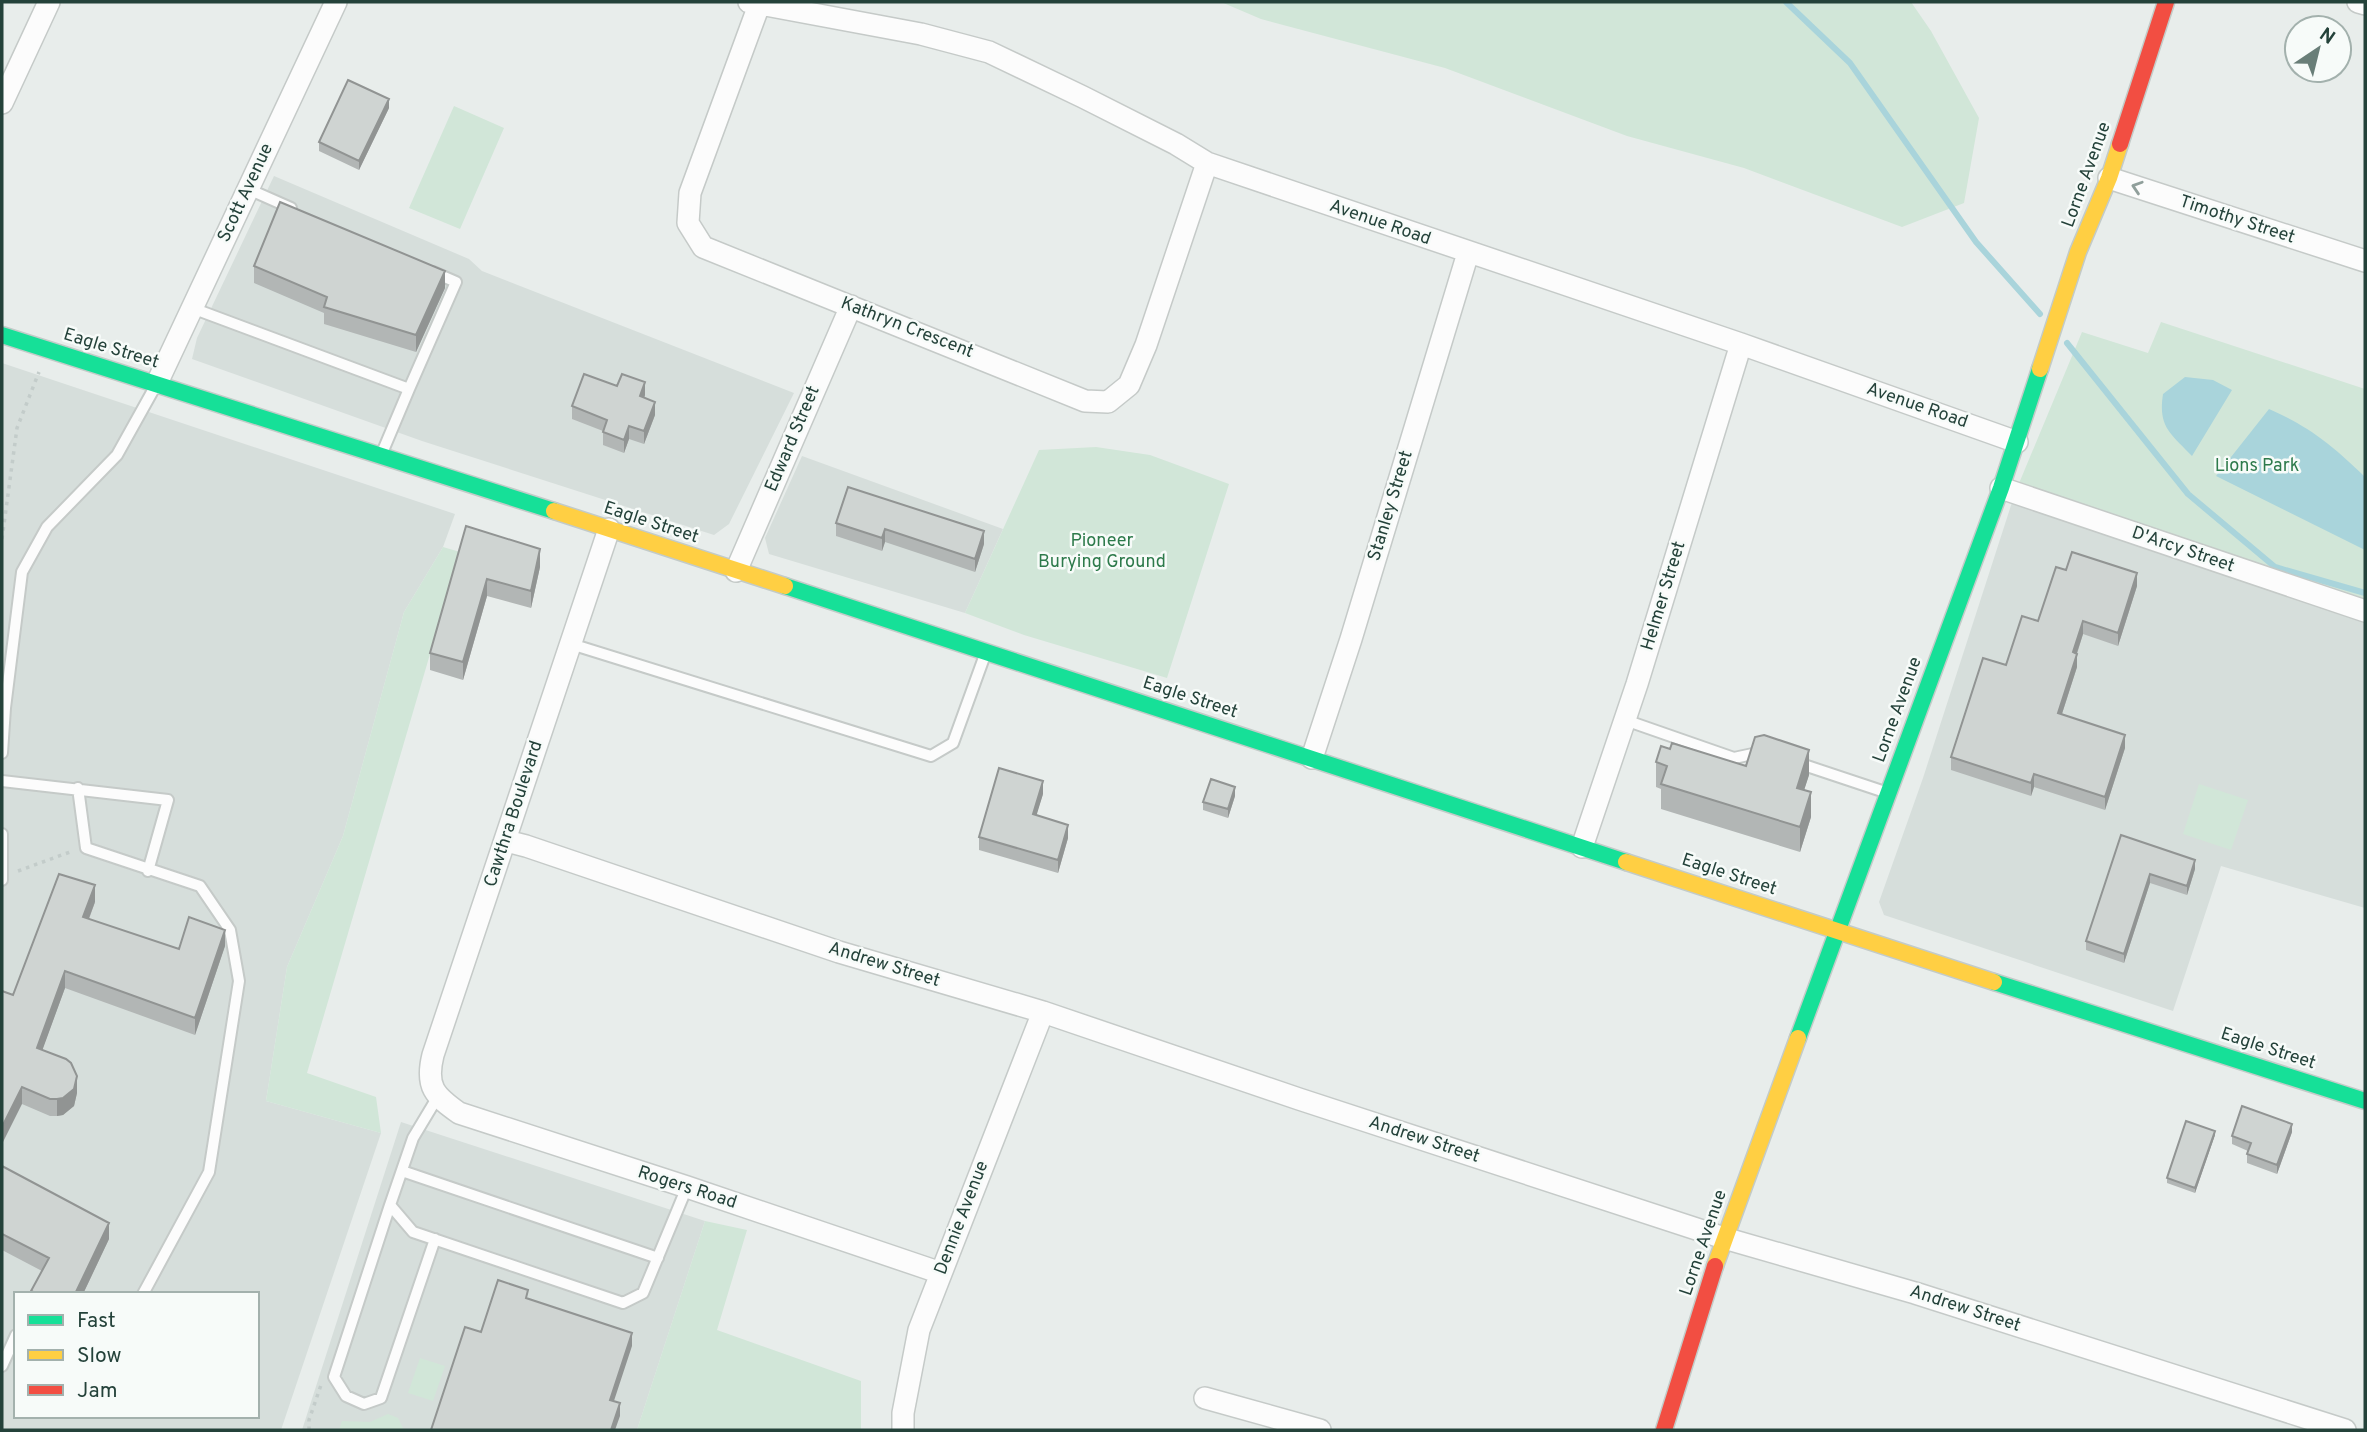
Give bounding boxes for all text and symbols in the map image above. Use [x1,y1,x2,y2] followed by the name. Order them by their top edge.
[2283,14,2353,84] north arrow
[2314,23,2339,50] text: N
[2057,119,2117,231] street label: Lorne Avenue
[213,140,279,246] street label: Scott Avenue
[2132,181,2144,195] one-way arrow
[2176,190,2298,250] street label: Timothy Street
[1326,195,1434,251] street label: Avenue Road
[837,292,977,364] street label: Kathryn Crescent
[60,324,162,374] street label: Eagle Street
[1863,378,1971,434] street label: Avenue Road
[760,382,826,496] street label: Edward Street
[1363,448,1419,564] street label: Stanley Street
[2215,455,2299,478] park label: Lions Park
[600,497,702,549] street label: Eagle Street
[2129,522,2237,578] street label: D'Arcy Street
[1038,530,1166,574] park label: Pioneer Burying Ground
[1636,539,1692,653] street label: Helmer Street
[1868,654,1928,766] street label: Lorne Avenue
[1139,672,1241,724] street label: Eagle Street
[479,738,549,890] street label: Cawthra Boulevard
[1678,849,1780,901] street label: Eagle Street
[825,937,943,993] street label: Andrew Street
[2217,1023,2319,1075] street label: Eagle Street
[1366,1111,1482,1169] street label: Andrew Street
[930,1158,994,1278] street label: Dennie Avenue
[634,1161,740,1215] street label: Rogers Road
[1675,1187,1733,1299] street label: Lorne Avenue
[1907,1280,2023,1338] street label: Andrew Street
[14,1292,259,1418] legend
[77,1308,116,1335] text: Fast
[77,1343,122,1370] text: Slow
[77,1378,118,1405] text: Jam

